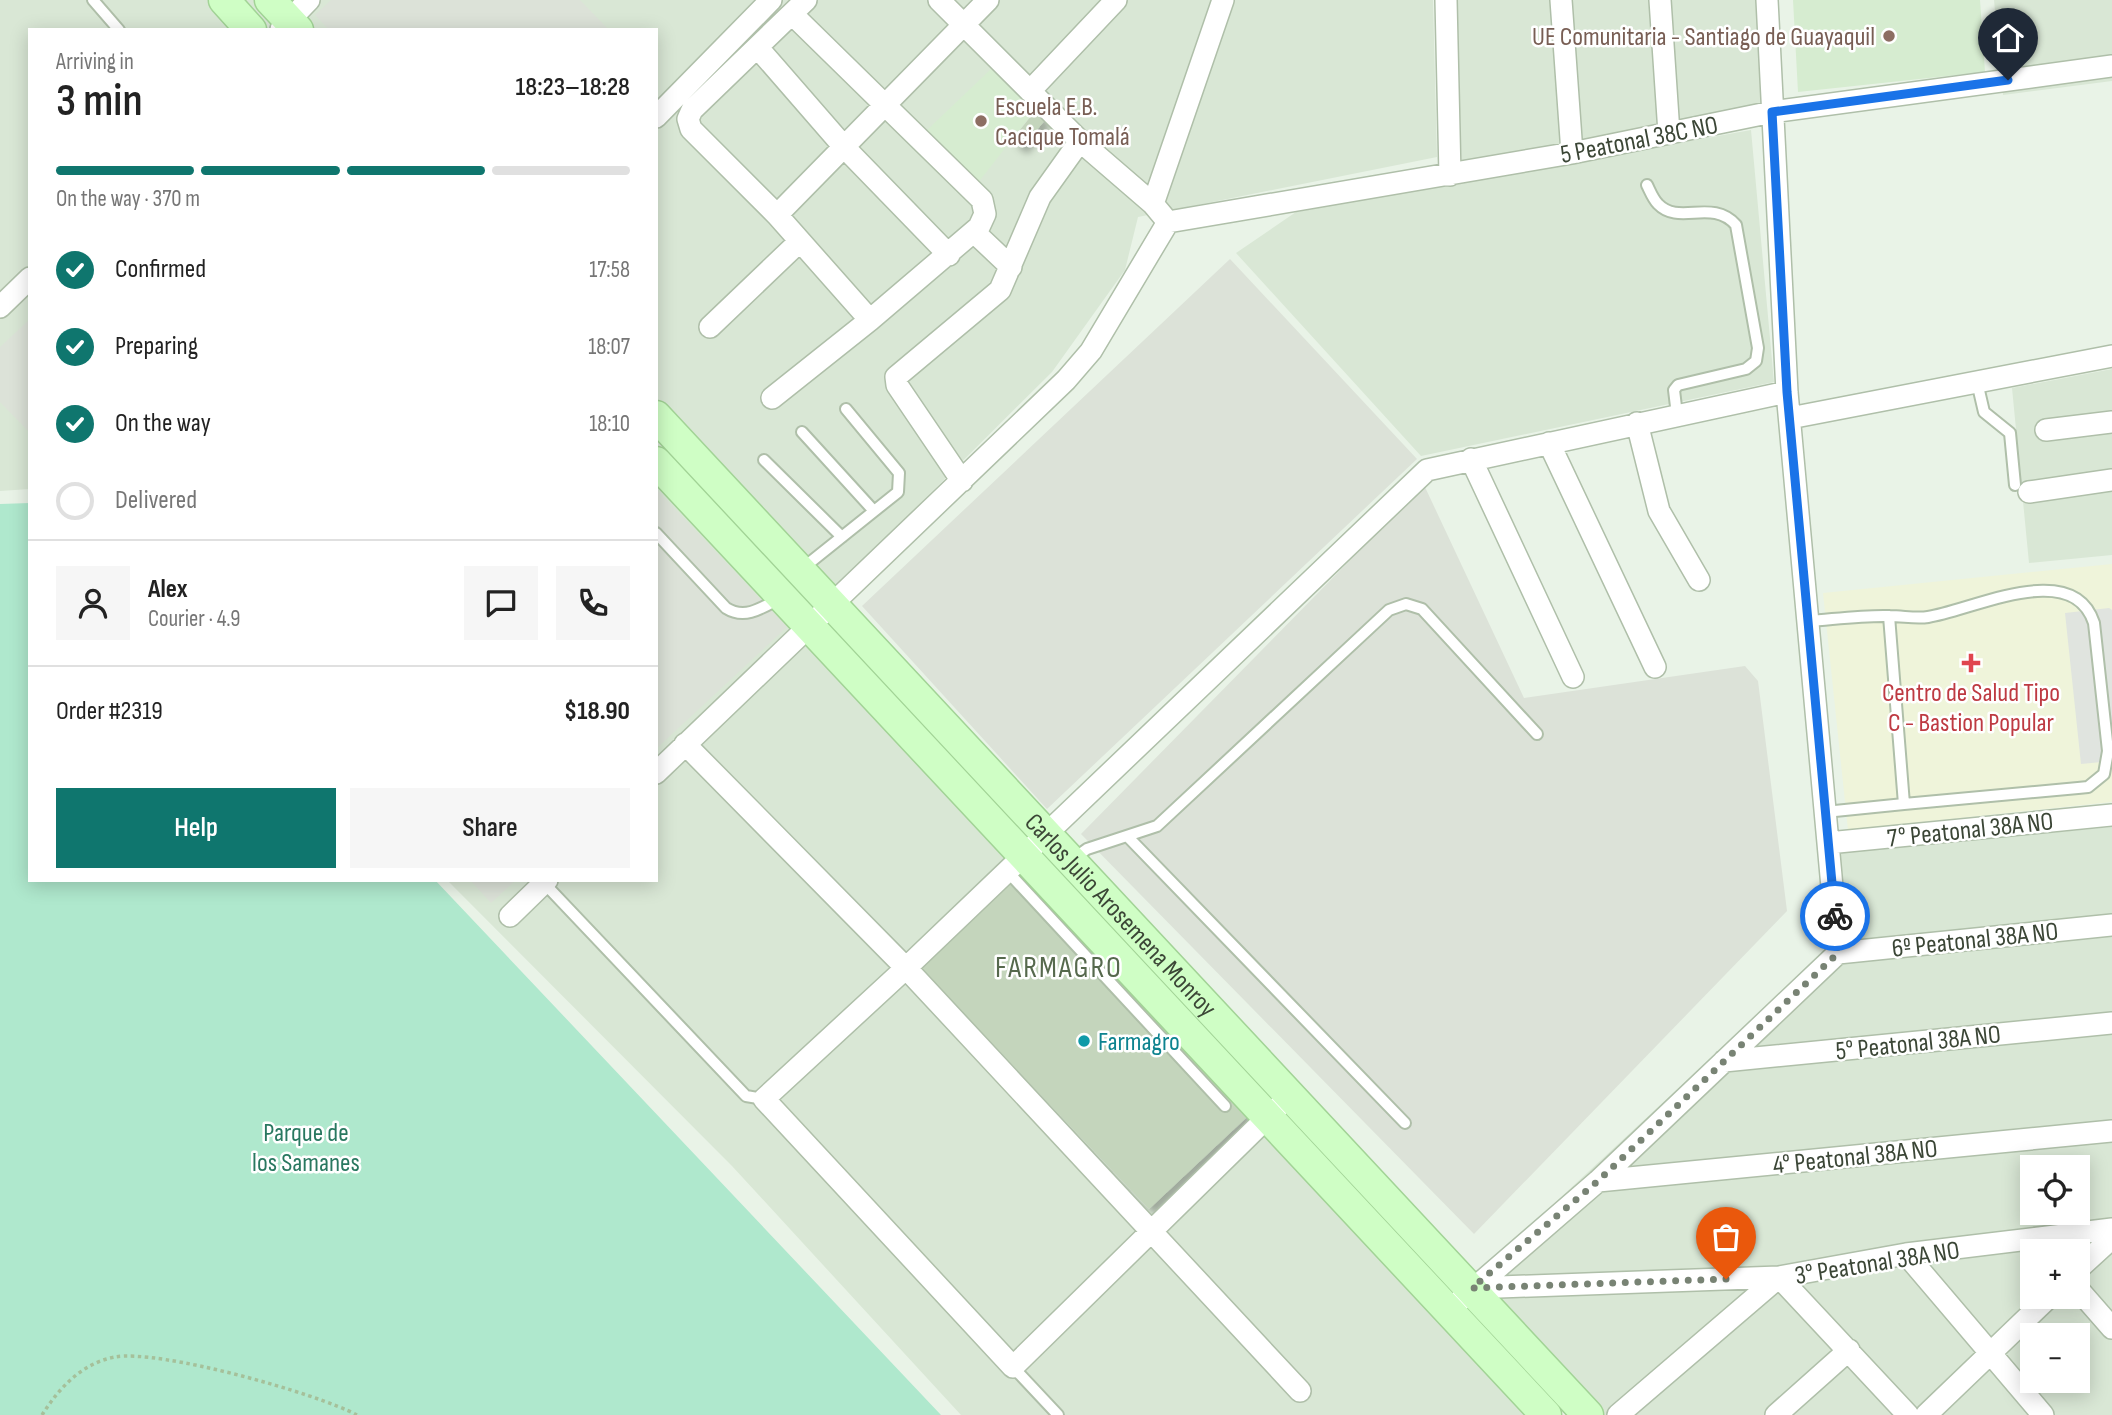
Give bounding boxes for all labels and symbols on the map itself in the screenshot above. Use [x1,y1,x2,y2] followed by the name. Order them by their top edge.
[1978,8,2038,80] pin
[1532,22,1875,53] place label: UE Comunitaria - Santiago de Guayaquil
[1881,28,1897,44] marker: UE Comunitaria - Santiago de Guayaquil
[995,92,1130,153] place label: Escuela E.B. Cacique Tomalá
[1558,110,1721,171] street label: 5 Peatonal 38C NO
[973,113,989,129] marker: Escuela E.B. Cacique Tomalá
[1961,653,1981,673] marker: Centro de Salud Tipo C - Bastion Popular
[1882,678,2060,739] place label: Centro de Salud Tipo C - Bastion Popular
[1886,806,2055,855] street label: 7° Peatonal 38A NO
[1018,808,1223,1024] street label: Carlos Julio Arosemena Monroy
[1800,881,1870,951] courier
[1890,916,2060,965] street label: 6º Peatonal 38A NO
[995,950,1123,986] district label: FARMAGRO
[1834,1019,2002,1068] street label: 5° Peatonal 38A NO
[1098,1027,1180,1058] place label: Farmagro
[1076,1033,1092,1049] marker: Farmagro
[252,1118,360,1179] park label: Parque de los Samanes
[1771,1133,1939,1182] street label: 4° Peatonal 38A NO
[1696,1207,1756,1279] pin
[1793,1235,1962,1292] street label: 3° Peatonal 38A NO

